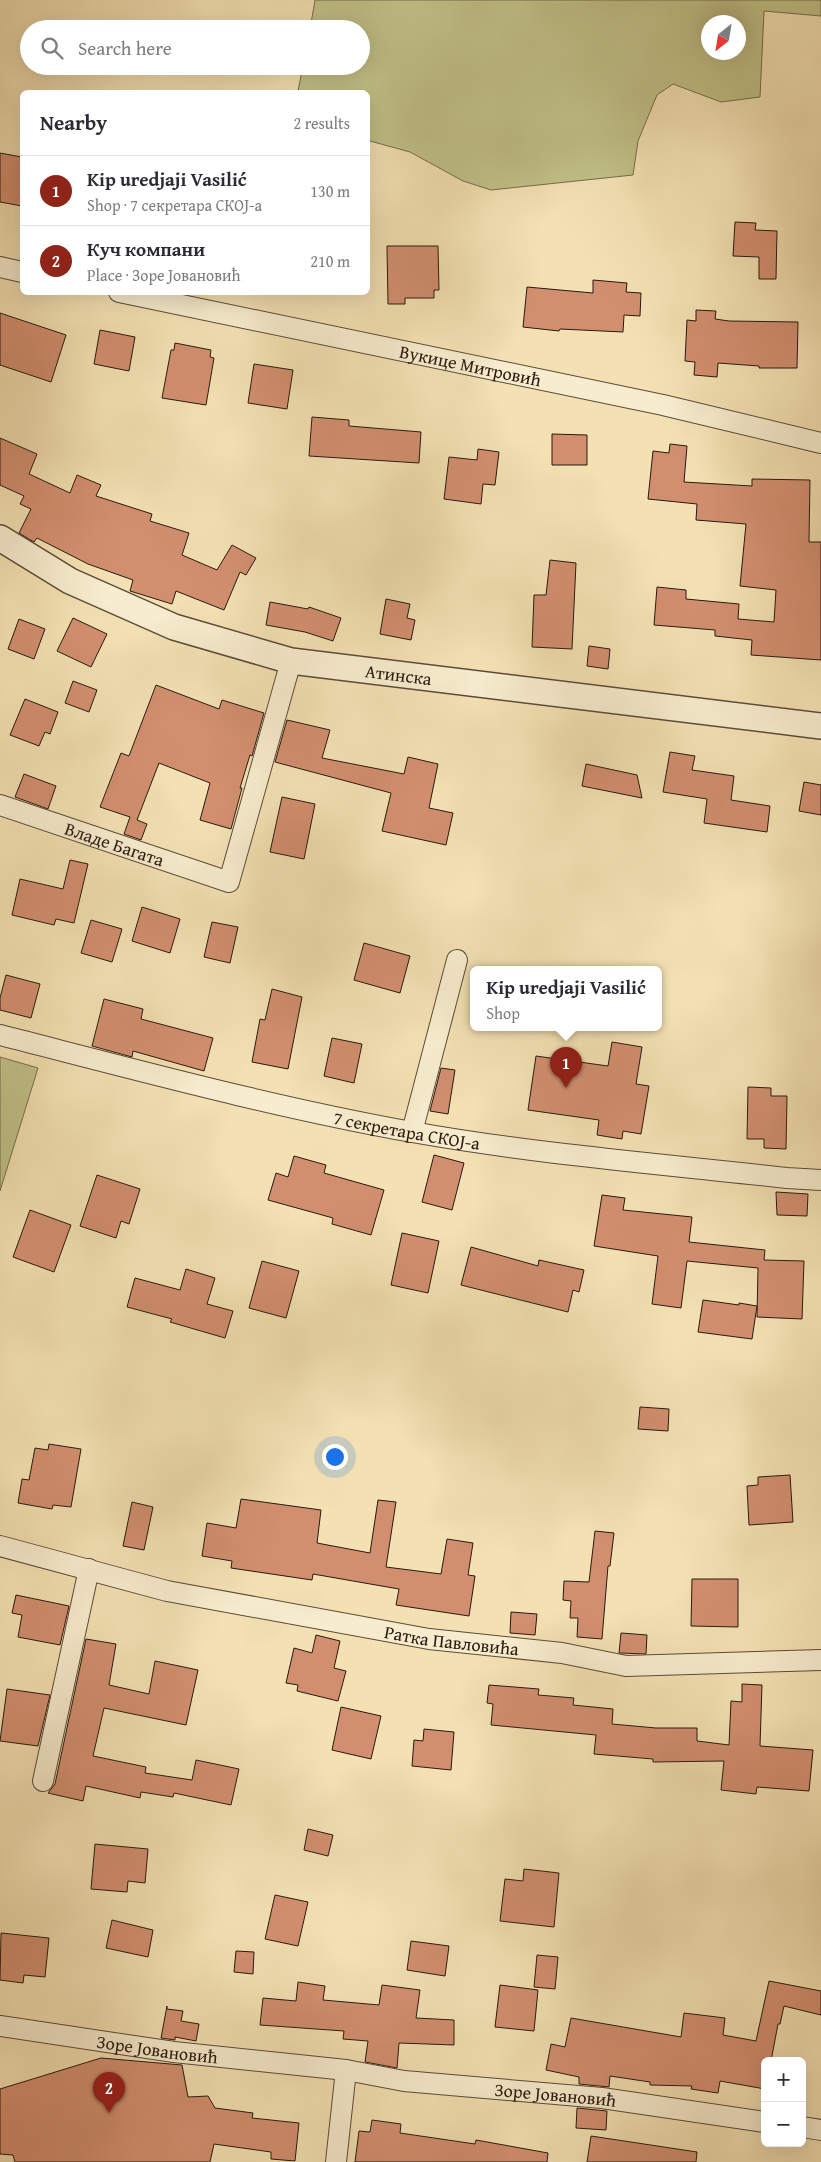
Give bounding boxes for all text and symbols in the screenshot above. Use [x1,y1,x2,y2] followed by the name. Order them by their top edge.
[701,15,746,60] north arrow
[20,20,370,75] search box
[38,34,66,62] icon: search
[78,34,172,62] text: Search here
[40,107,107,138] text: Nearby
[293,111,350,135] text: 2 results
[87,165,247,193] text: Kip uredjaji Vasilić
[52,179,60,203] text: 1
[310,179,350,203] text: 130 m
[87,193,262,217] text: Shop · 7 секретара СКОЈ-а
[87,235,205,263] text: Куч компани
[52,249,60,273] text: 2
[310,249,350,273] text: 210 m
[87,263,240,287] text: Place · Зоре Јовановић
[397,337,544,393] street label: Вукице Митровић
[364,657,434,692] street label: Атинска
[61,814,168,873] street label: Владе Багата
[470,966,662,1031] popup
[486,973,646,1001] text: Kip uredjaji Vasilić
[486,1001,520,1025] text: Shop
[550,1047,582,1088] pin: 1
[331,1104,482,1156] street label: 7 секретара СКОЈ-а
[322,1444,348,1470] your location
[382,1618,521,1662] street label: Ратка Павловића
[95,2027,219,2070] street label: Зоре Јовановић
[761,2057,806,2147] map controls
[761,2057,806,2102] button: +
[93,2072,125,2113] pin: 2
[494,2075,618,2113] street label: Зоре Јовановић
[761,2102,806,2147] button: −

